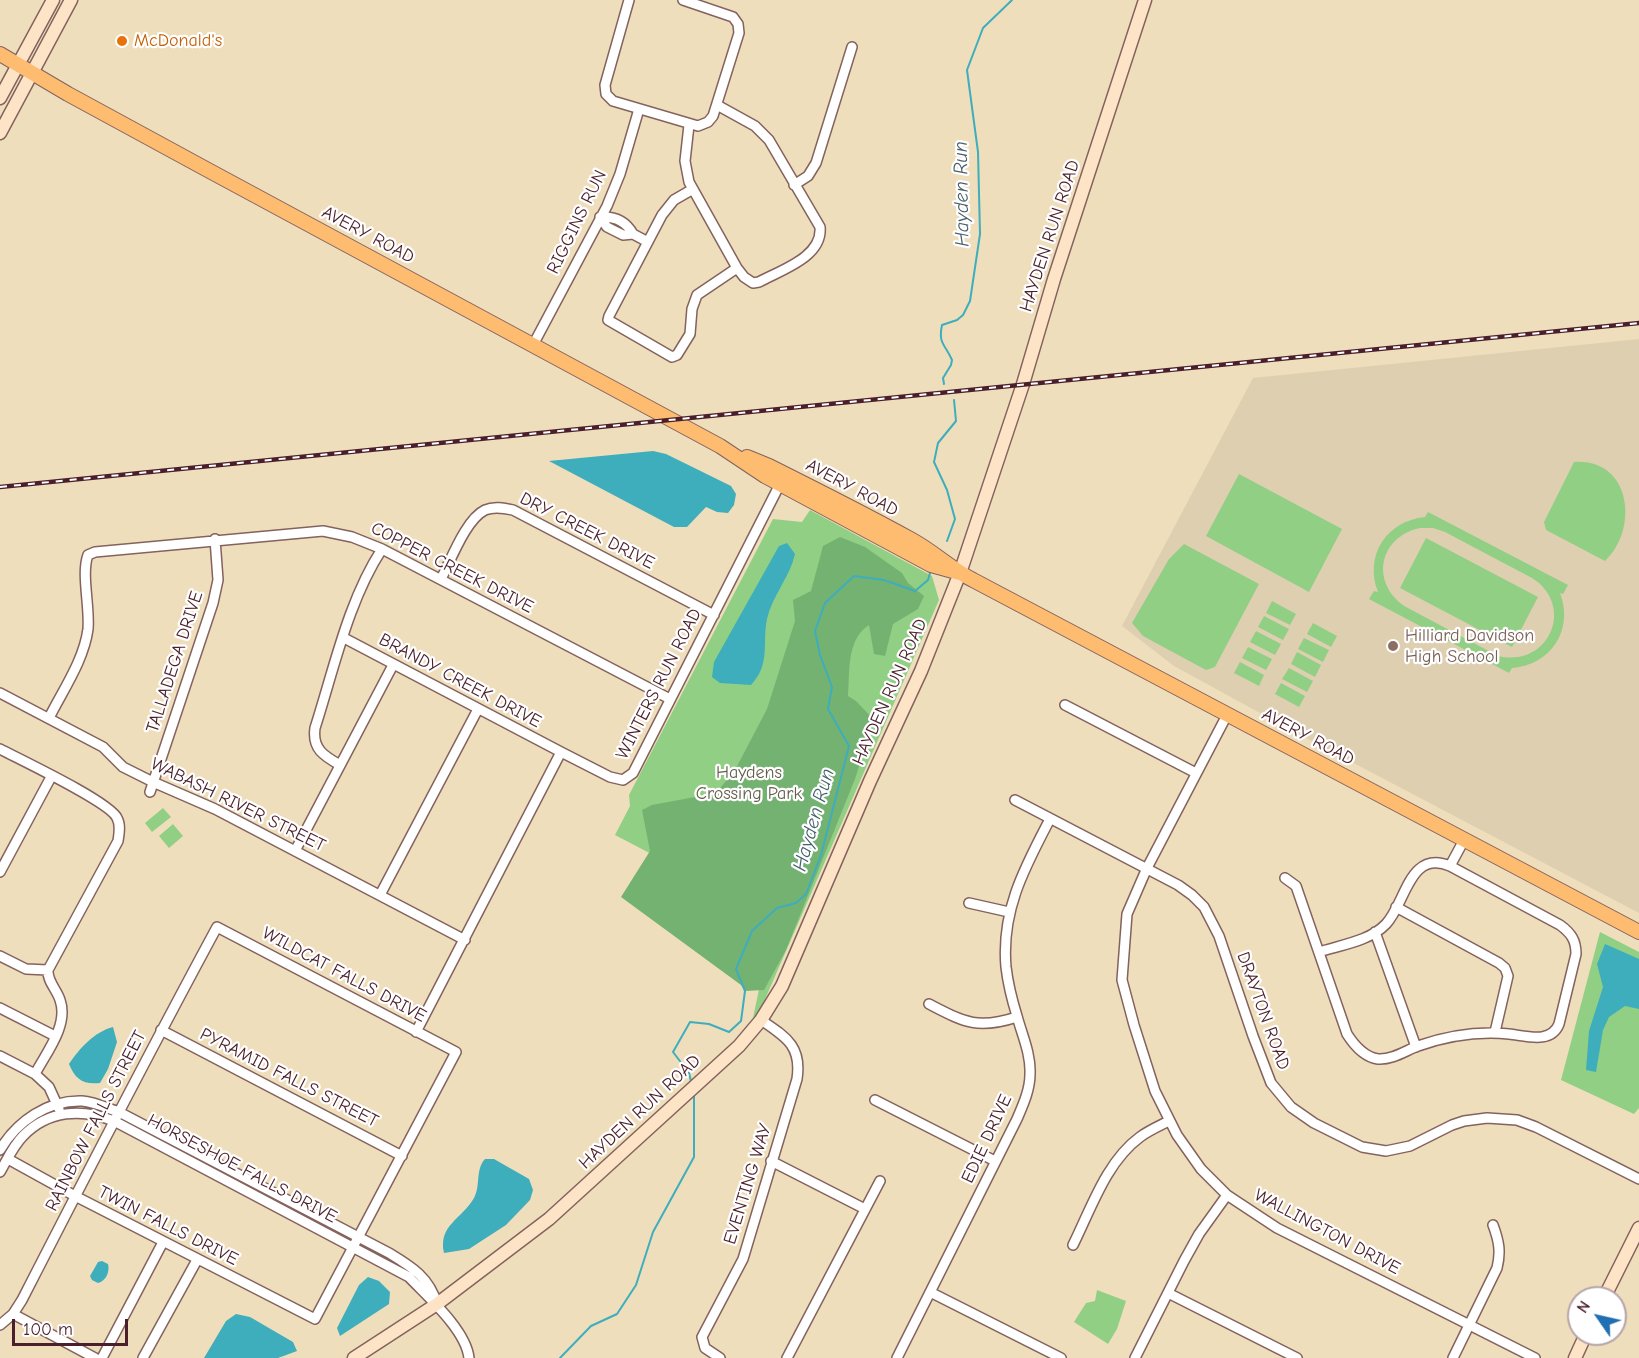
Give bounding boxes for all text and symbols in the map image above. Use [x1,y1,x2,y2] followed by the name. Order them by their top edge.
[134,30,222,52] place label: McDonald's
[115,34,129,48] marker: McDonald's
[949,141,975,247] water label: Hayden Run
[1015,157,1085,315] street label: HAYDEN RUN ROAD
[543,167,611,277] street label: RIGGINS RUN
[318,202,418,268] street label: AVERY ROAD
[802,455,902,521] street label: AVERY ROAD
[516,488,658,574] street label: DRY CREEK DRIVE
[367,518,537,618] street label: COPPER CREEK DRIVE
[142,588,208,736] street label: TALLADEGA DRIVE
[612,605,706,763] street label: WINTERS RUN ROAD
[848,615,932,769] street label: HAYDEN RUN ROAD
[1405,625,1534,668] place label: Hilliard Davidson High School
[375,629,545,733] street label: BRANDY CREEK DRIVE
[1386,639,1400,653] marker: Hilliard Davidson High School
[1258,704,1358,770] street label: AVERY ROAD
[147,753,329,857] street label: WABASH RIVER STREET
[696,762,802,804] park label: Haydens Crossing Park
[788,766,840,874] water label: Hayden Run
[258,923,430,1027] street label: WILDCAT FALLS DRIVE
[1232,949,1294,1073] street label: DRAYTON ROAD
[196,1024,382,1132] street label: PYRAMID FALLS STREET
[41,1027,151,1215] street label: RAINBOW FALLS STREET
[575,1050,705,1174] street label: HAYDEN RUN ROAD
[957,1091,1017,1187] street label: EDIE DRIVE
[143,1110,341,1228] street label: HORSESHOE FALLS DRIVE
[719,1121,777,1247] street label: EVENTING WAY
[94,1181,242,1271] street label: TWIN FALLS DRIVE
[1250,1184,1404,1280] street label: WALLINGTON DRIVE
[1567,1286,1627,1346] north arrow
[1573,1298,1594,1316] text: N
[15,1307,130,1345] scale bar
[23,1319,73,1340] text: 100 m

